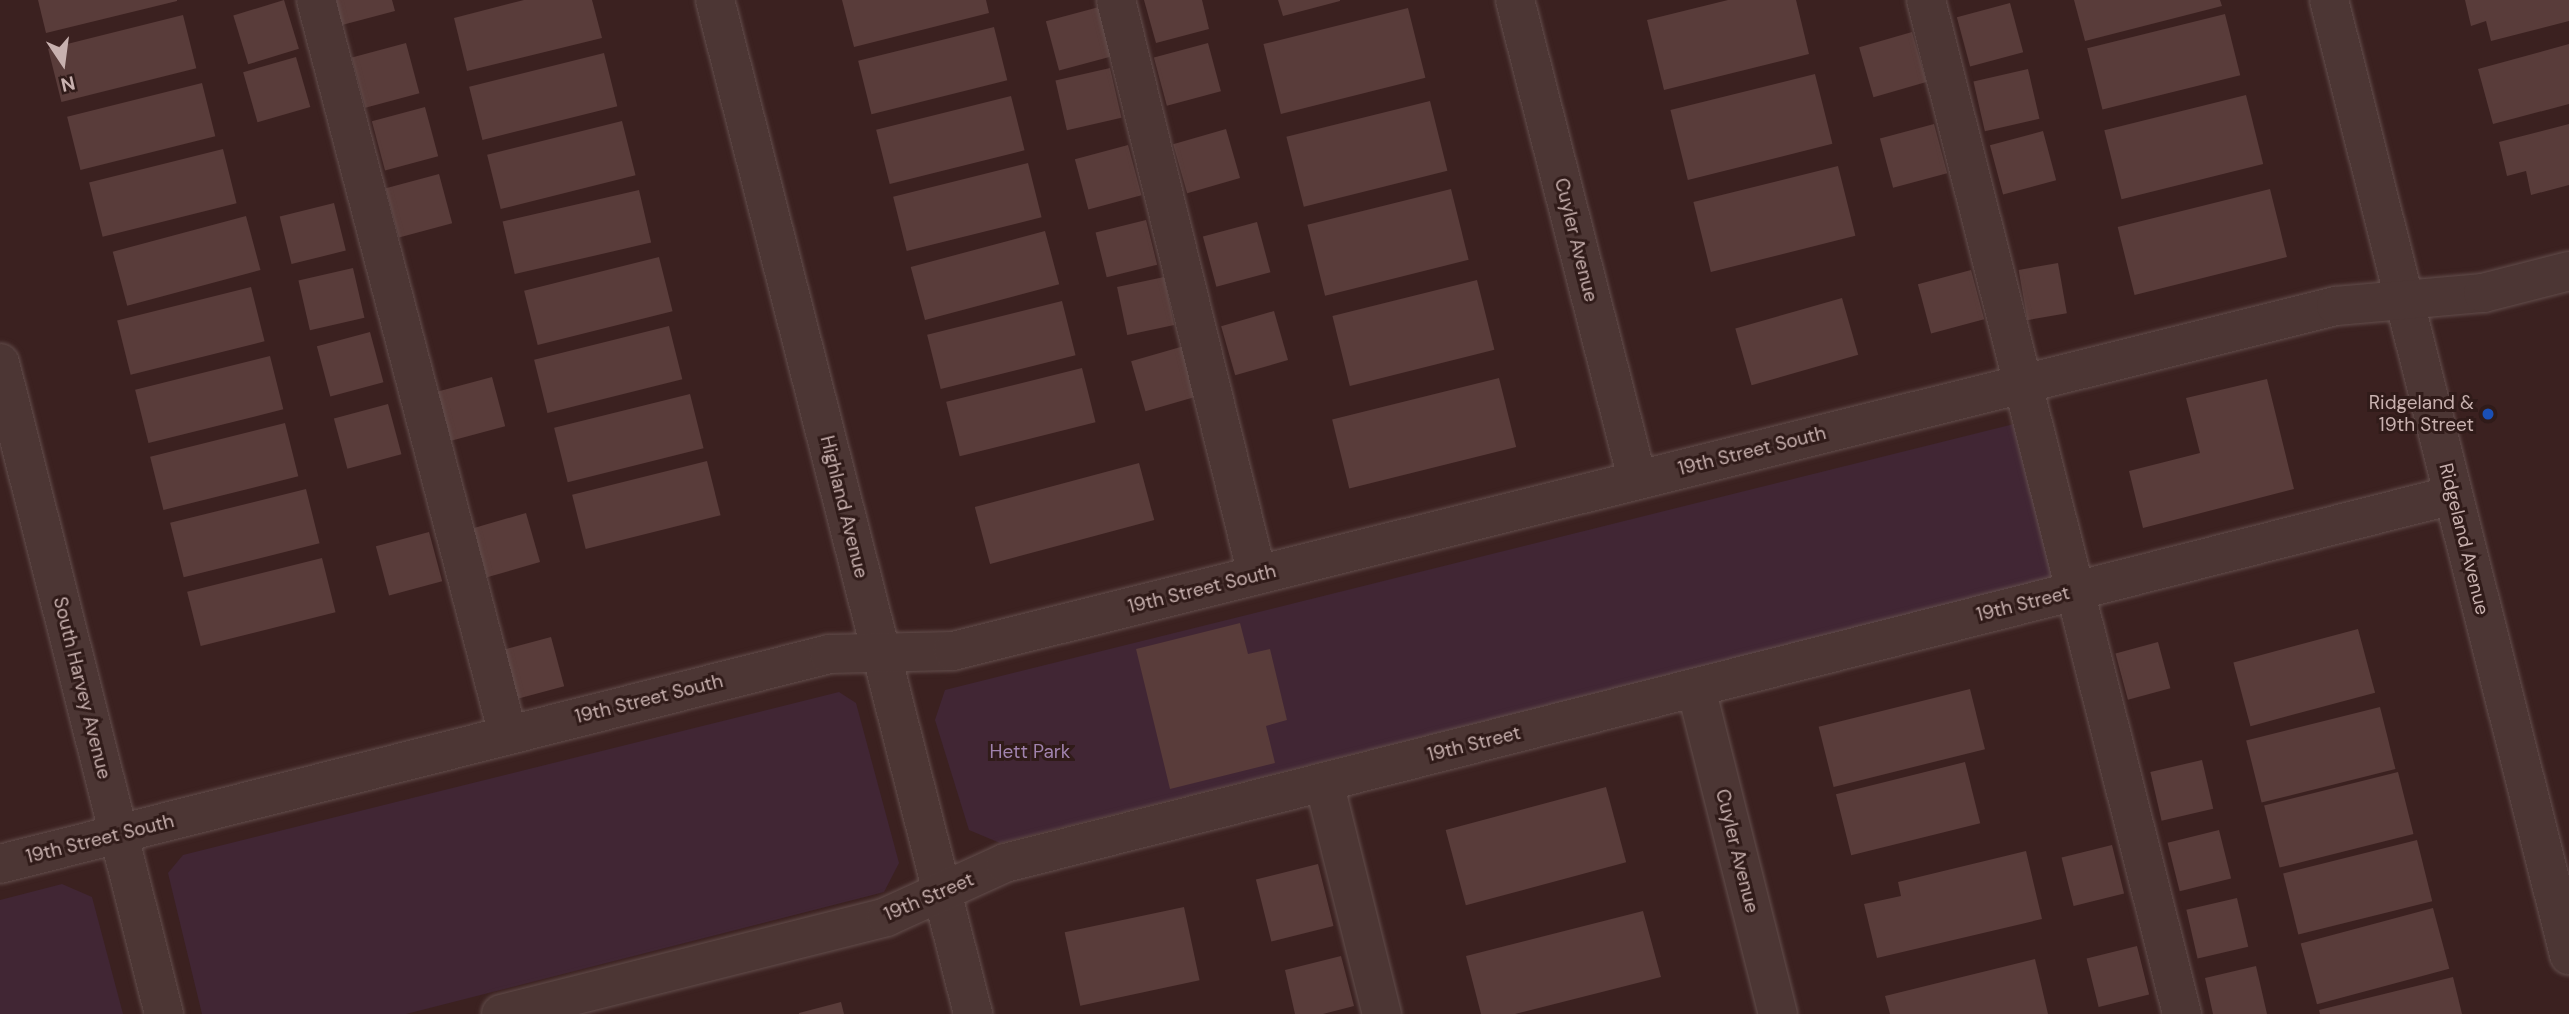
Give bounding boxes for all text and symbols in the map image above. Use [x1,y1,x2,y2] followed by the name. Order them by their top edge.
[28,28,98,98] north arrow
[58,70,77,98] text: N
[1550,176,1602,304] street label: Cuyler Avenue
[2369,392,2474,436] place label: Ridgeland & 19th Street
[2480,406,2496,422] marker: Ridgeland & 19th Street
[1676,422,1828,480] street label: 19th Street South
[815,433,873,581] street label: Highland Avenue
[2434,461,2494,617] street label: Ridgeland Avenue
[1126,560,1278,618] street label: 19th Street South
[1974,581,2072,627] street label: 19th Street
[48,595,116,781] street label: South Harvey Avenue
[573,670,725,728] street label: 19th Street South
[1425,721,1523,767] street label: 19th Street
[990,741,1070,763] park label: Hett Park
[1711,787,1763,915] street label: Cuyler Avenue
[24,810,176,868] street label: 19th Street South
[881,868,977,926] street label: 19th Street

